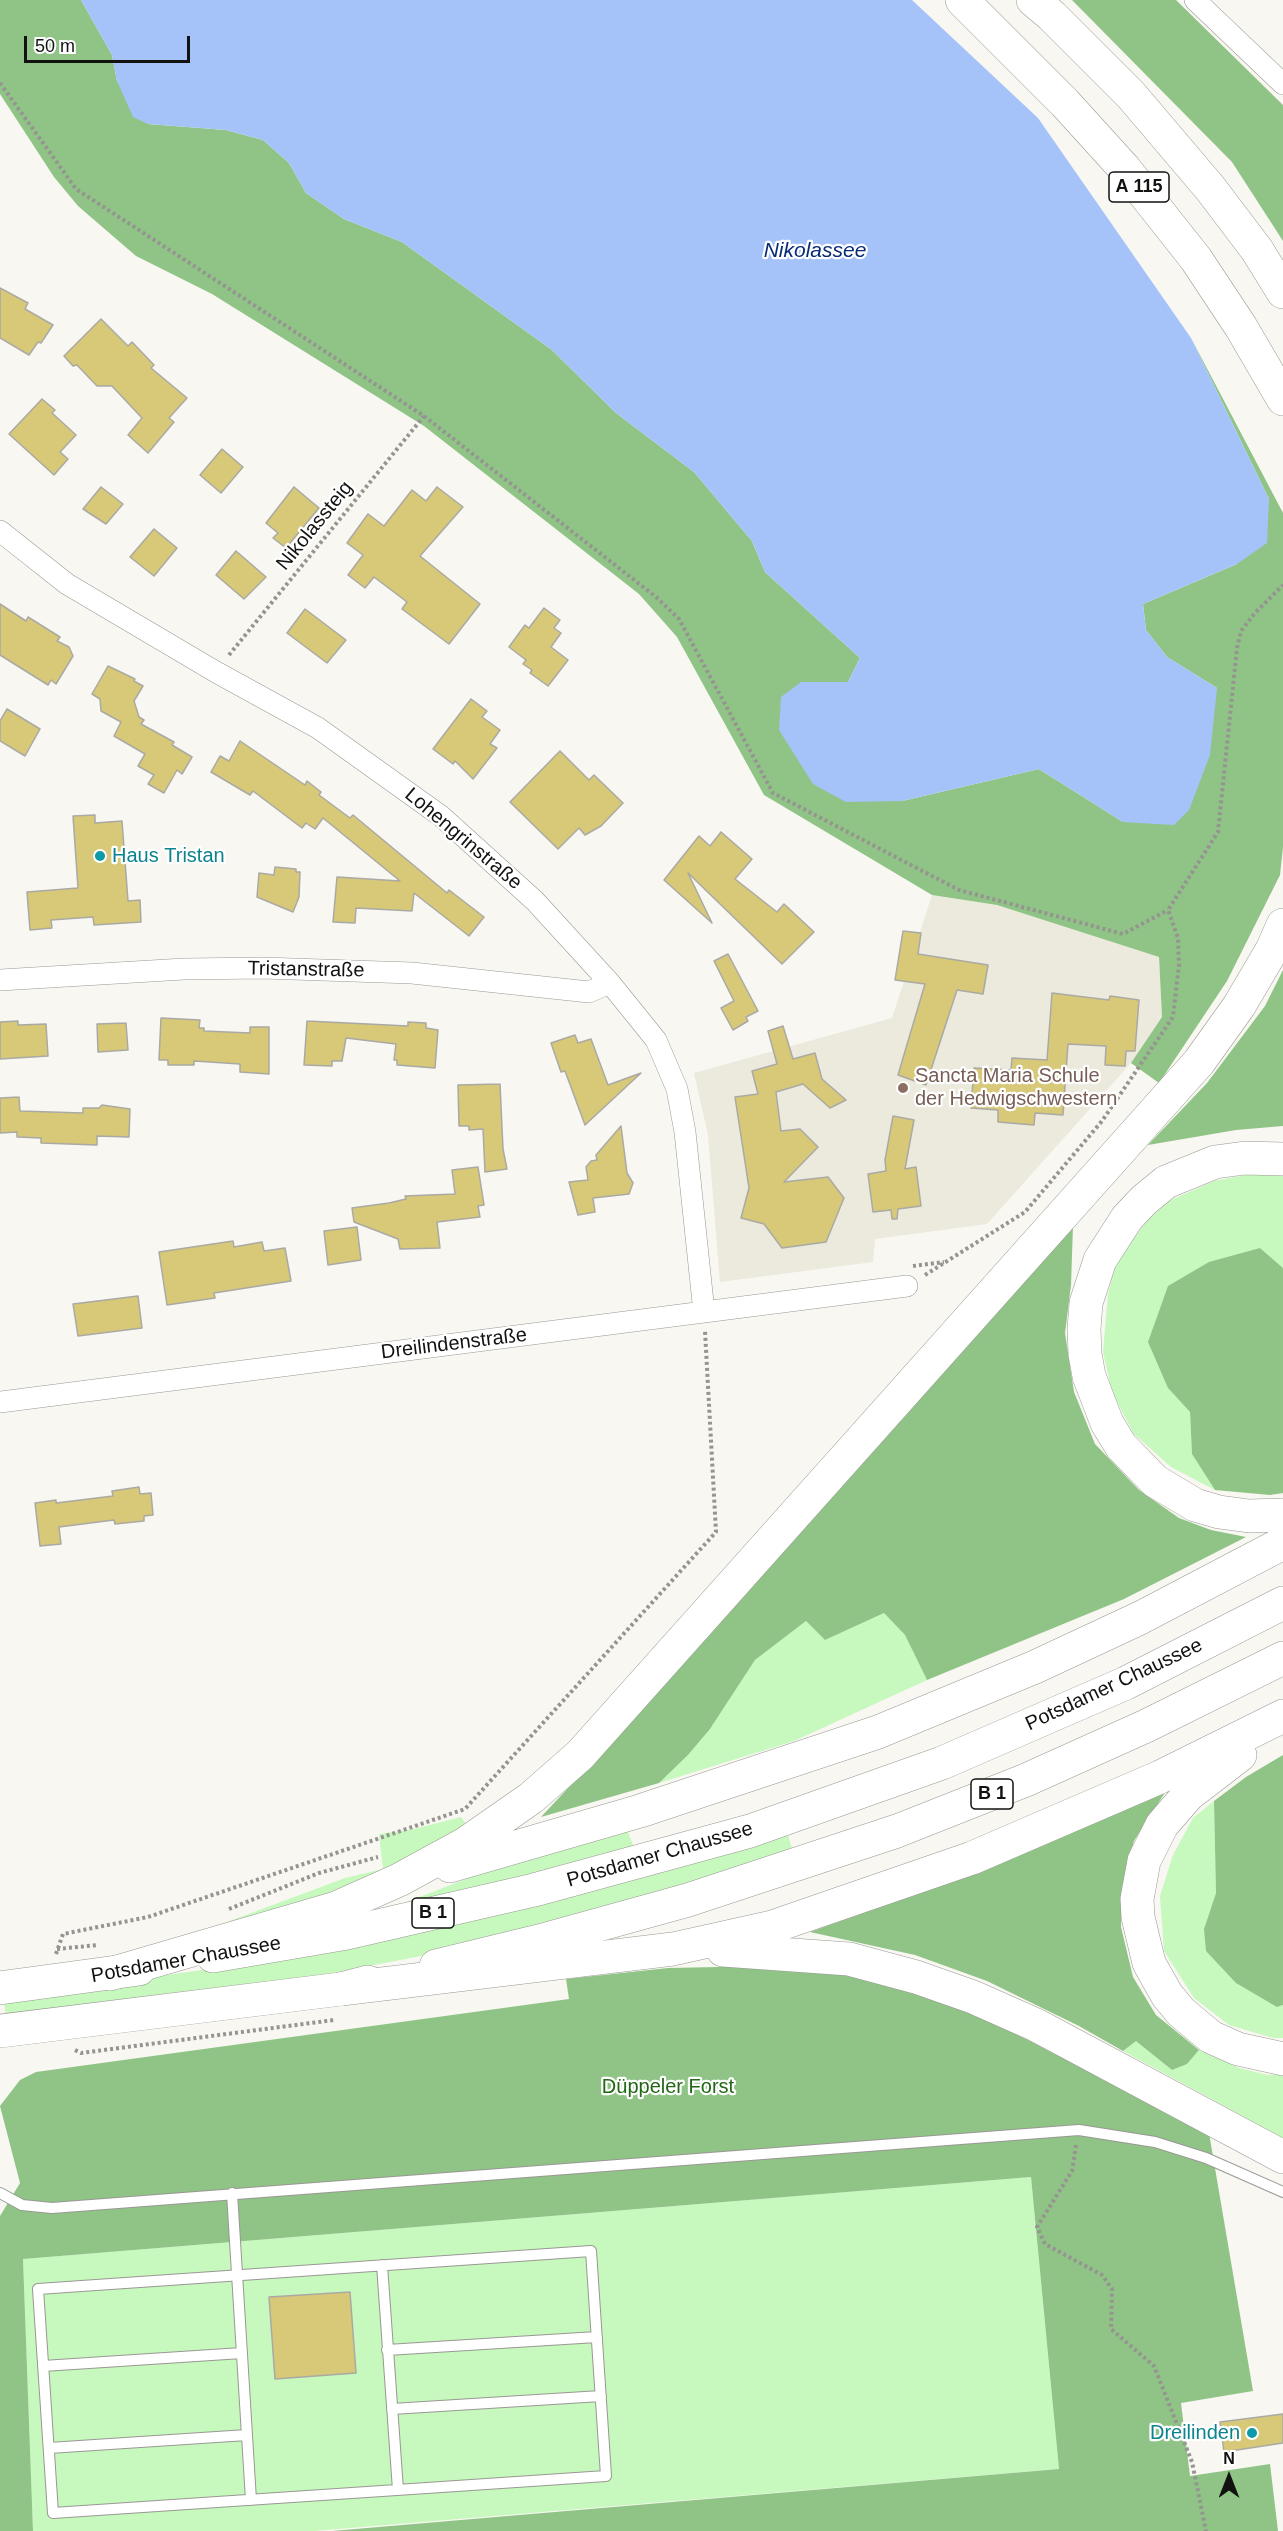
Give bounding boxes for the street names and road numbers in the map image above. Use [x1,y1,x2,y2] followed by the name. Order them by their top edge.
[1109,172,1169,202] road number: A 115
[272,477,358,575] street label: Nikolassteig
[400,783,526,895] street label: Lohengrinstraße
[247,957,365,983] street label: Tristanstraße
[380,1323,528,1365] street label: Dreilindenstraße
[1022,1633,1206,1737] street label: Potsdamer Chaussee
[971,1779,1013,1809] road number: B 1
[564,1817,756,1893] street label: Potsdamer Chaussee
[412,1898,454,1928] road number: B 1
[89,1931,283,1989] street label: Potsdamer Chaussee

